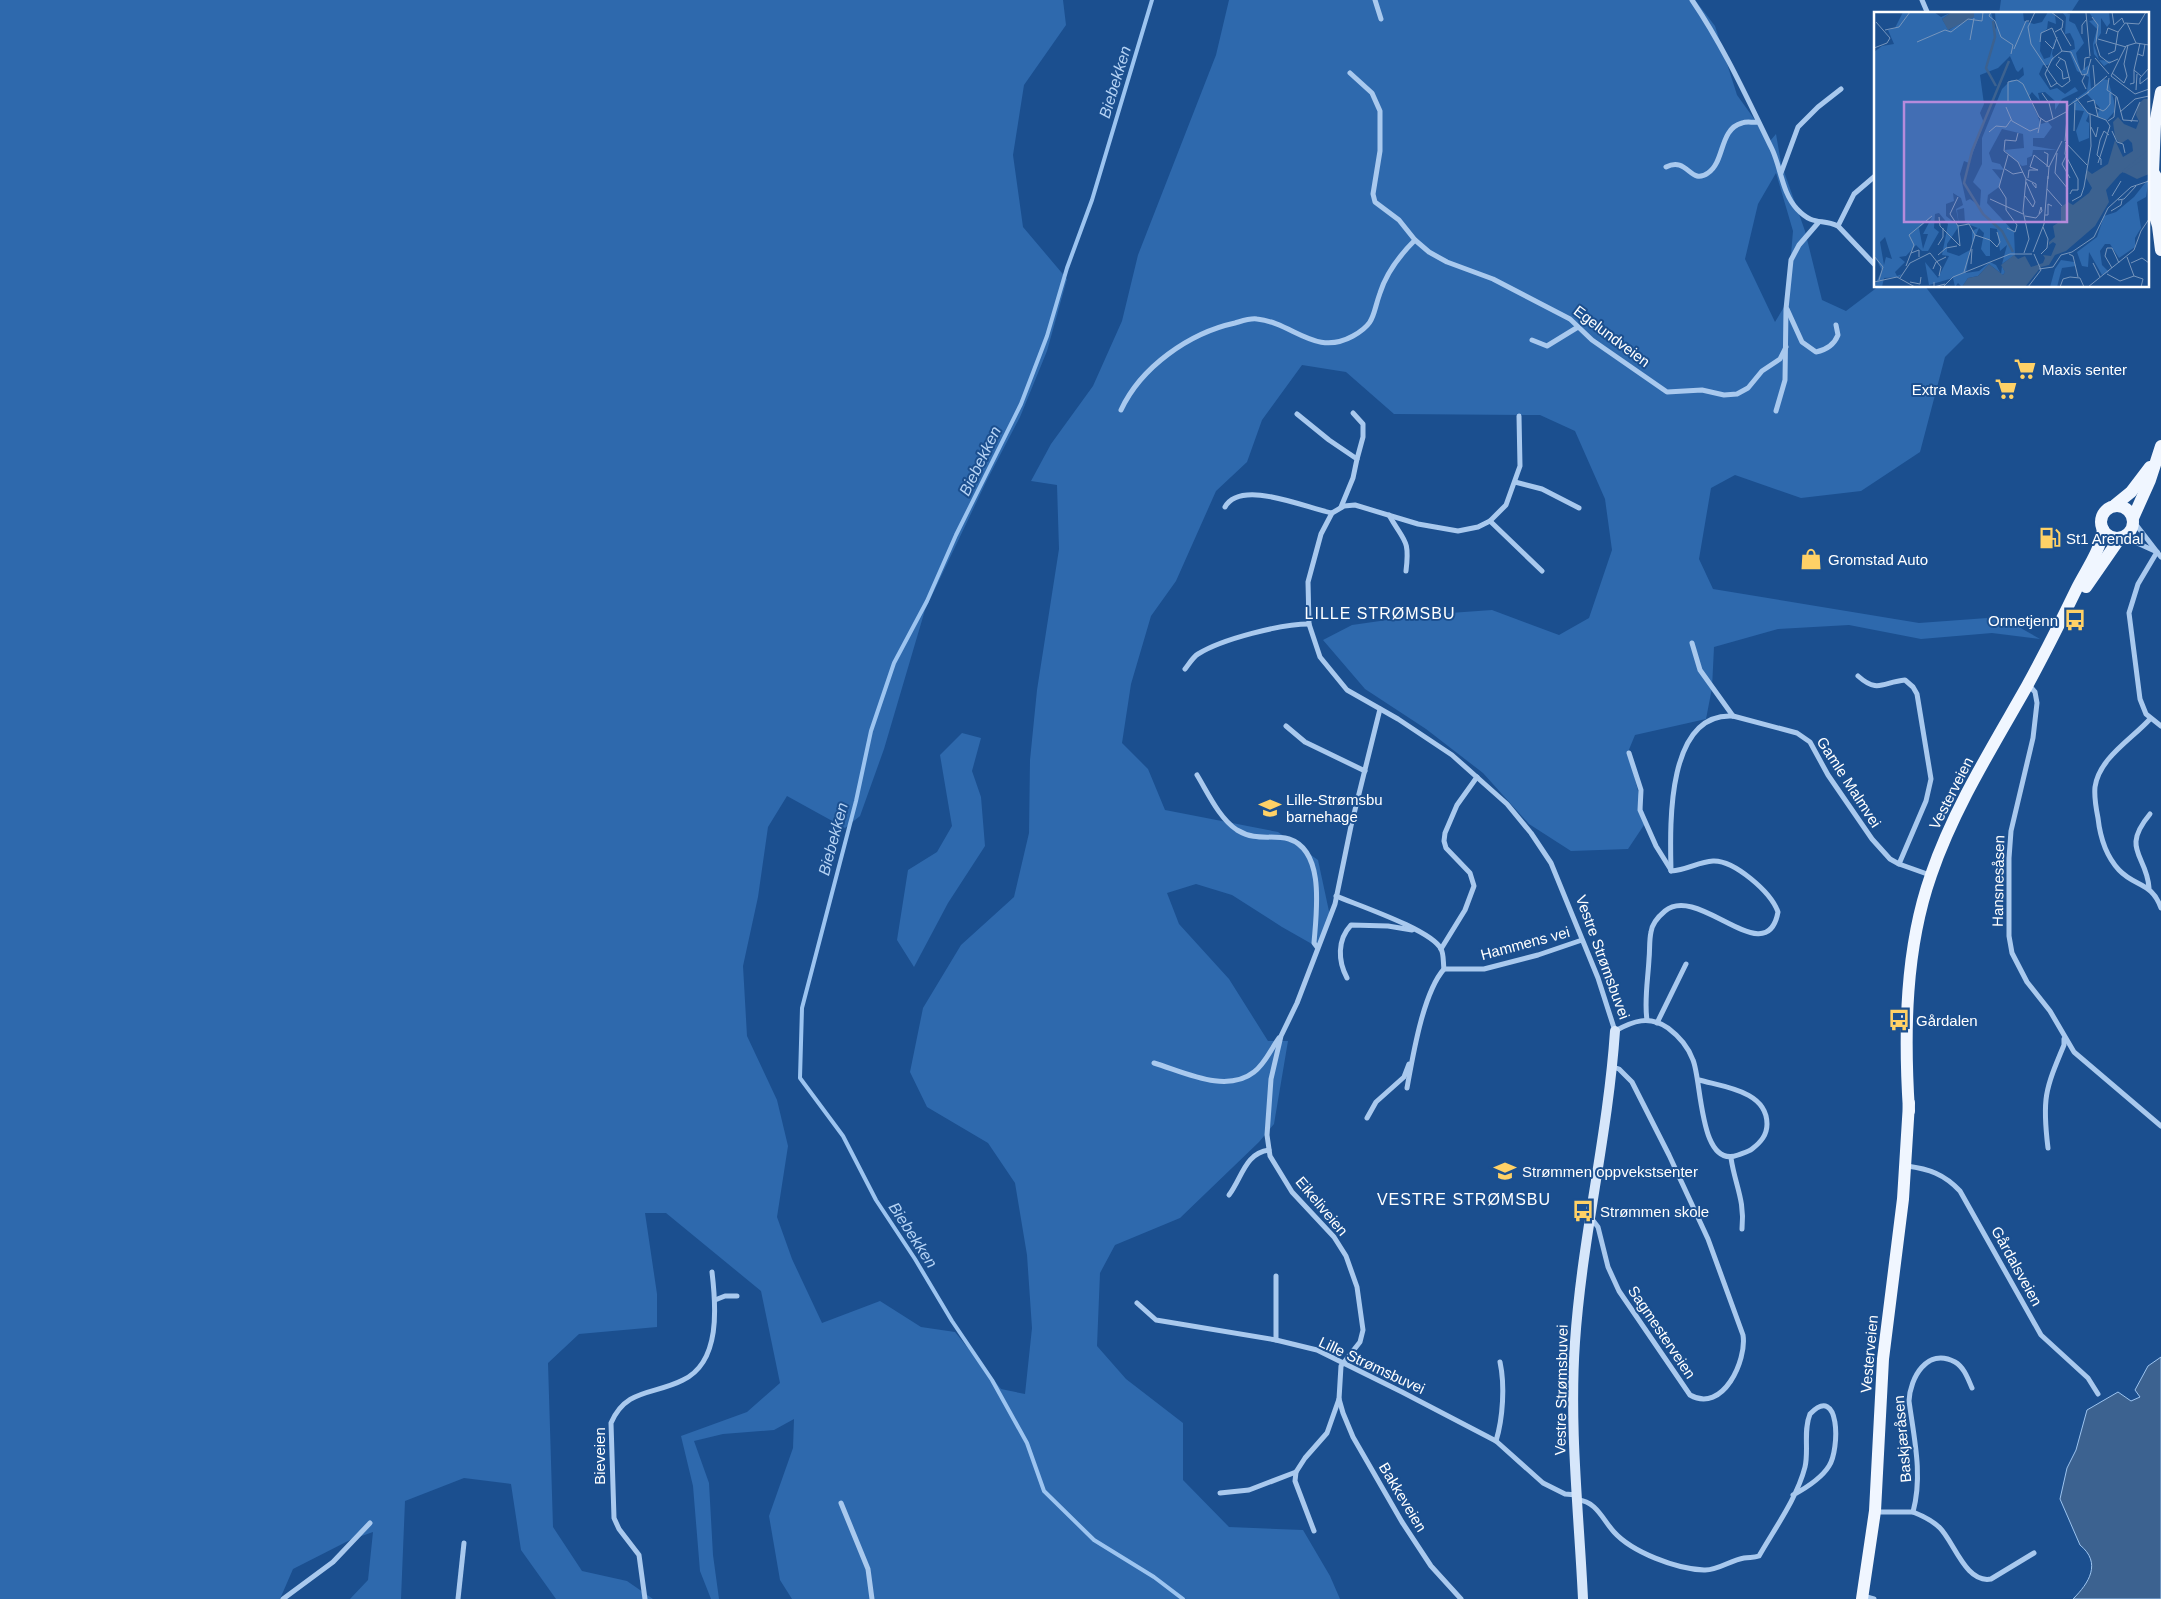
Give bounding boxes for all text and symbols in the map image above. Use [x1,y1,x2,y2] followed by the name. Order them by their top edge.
[1874,12,2148,288] inset map
[1096,44,1134,120] water label: Biebekken
[1571,302,1653,370] street label: Egelundveien
[2012,356,2038,382] supermarket icon: Maxis senter
[2042,361,2127,378] place label: Maxis senter
[1993,376,2019,402] supermarket icon: Extra Maxis
[1912,381,1990,398] place label: Extra Maxis
[956,424,1004,498] water label: Biebekken
[2037,525,2063,551] fuel station icon: St1 Arendal
[2066,530,2144,547] place label: St1 Arendal
[1798,546,1824,572] shop icon: Gromstad Auto
[1828,551,1928,568] place label: Gromstad Auto
[1305,605,1455,622] district label: LILLE STRØMSBU
[2062,607,2088,633] bus stop icon: Ormetjenn
[1988,612,2058,629] place label: Ormetjenn
[1813,734,1885,830] street label: Gamle Malmvei
[1926,754,1976,832] street label: Vesterveien
[1286,791,1383,825] place label: Lille-Strømsbu barnehage
[1257,795,1283,821] school or university icon: Lille-Strømsbu barnehage
[815,801,851,877] water label: Biebekken
[1989,835,2007,927] street label: Hansnesåsen
[1573,893,1633,1021] street label: Vestre Strømsbuvei
[1479,923,1571,963] street label: Hammens vei
[1886,1007,1912,1033] bus stop icon: Gårdalen
[1916,1012,1978,1029] place label: Gårdalen
[1492,1158,1518,1184] school or university icon: Strømmen oppvekstsenter
[1522,1163,1698,1180] place label: Strømmen oppvekstsenter
[1292,1173,1352,1239] street label: Eikeliveien
[1377,1191,1551,1208] district label: VESTRE STRØMSBU
[1570,1198,1596,1224] bus stop icon: Strømmen skole
[886,1199,941,1271] water label: Biebekken
[1600,1203,1709,1220] place label: Strømmen skole
[1988,1223,2046,1309] street label: Gårdalsveien
[1625,1282,1699,1382] street label: Sagmesterveien
[1857,1314,1881,1394] street label: Vesterveien
[1551,1324,1571,1456] street label: Vestre Strømsbuvei
[1316,1333,1428,1397] street label: Lille Strømsbuvei
[1890,1395,1914,1483] street label: Baskjæråsen
[591,1427,608,1485] street label: Bieveien
[1376,1459,1430,1535] street label: Bakkeveien

